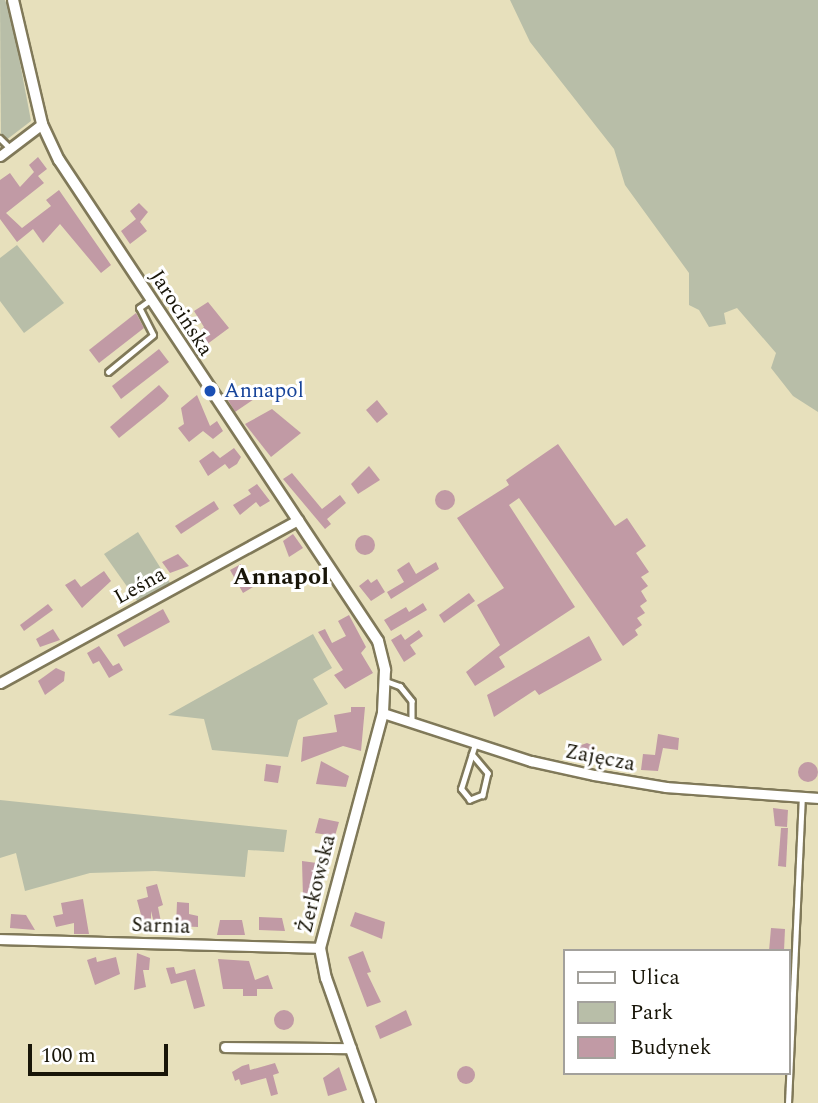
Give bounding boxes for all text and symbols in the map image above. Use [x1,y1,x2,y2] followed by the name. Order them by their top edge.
[144,265,218,361] street label: Jarocińska
[224,378,304,404] place label: Annapol
[202,383,218,399] marker: Annapol
[110,562,170,610] street label: Leśna
[233,564,329,592] district label: Annapol
[563,739,637,777] street label: Zajęcza
[293,832,341,936] street label: Żerkowska
[131,912,191,940] street label: Sarnia
[562,949,790,1075] legend
[630,962,680,994] text: Ulica
[630,997,673,1029] text: Park
[32,1030,172,1074] scale bar
[630,1032,712,1064] text: Budynek
[41,1040,96,1072] text: 100 m

